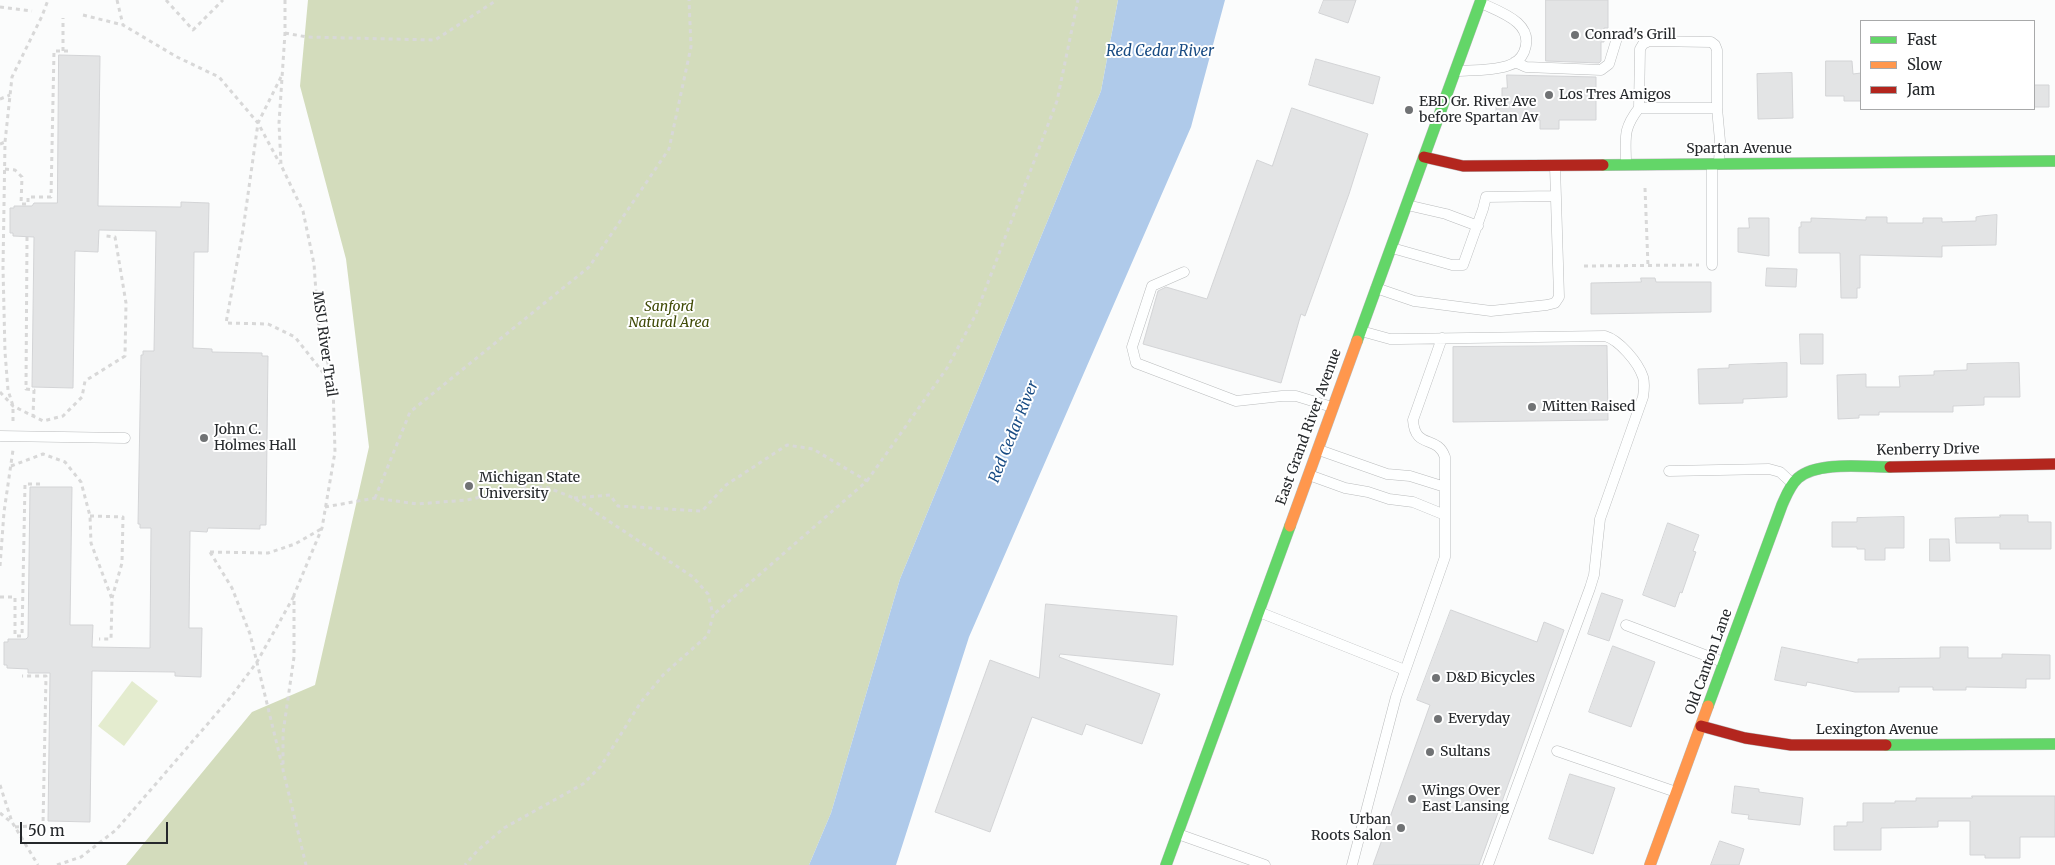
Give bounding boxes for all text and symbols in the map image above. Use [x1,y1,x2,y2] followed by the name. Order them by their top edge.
[1860,20,2035,110] legend
[1585,27,1676,43] place label: Conrad's Grill
[1569,29,1581,41] marker: Conrad's Grill
[1907,30,1937,49] text: Fast
[1106,43,1214,61] water label: Red Cedar River
[1907,55,1942,74] text: Slow
[1907,80,1935,99] text: Jam
[1559,87,1671,103] place label: Los Tres Amigos
[1543,89,1555,101] marker: Los Tres Amigos
[1419,94,1538,126] place label: EBD Gr. River Ave before Spartan Av
[1403,104,1415,116] marker: EBD Gr. River Ave before Spartan Av
[1686,141,1792,157] street label: Spartan Avenue
[308,290,340,398] street label: MSU River Trail
[628,299,710,332] park label: Sanford Natural Area
[1273,347,1345,507] street label: East Grand River Avenue
[985,379,1043,485] water label: Red Cedar River
[1542,399,1636,415] place label: Mitten Raised
[1526,401,1538,413] marker: Mitten Raised
[214,422,296,454] place label: John C. Holmes Hall
[198,432,210,444] marker: John C. Holmes Hall
[1876,441,1980,459] street label: Kenberry Drive
[479,470,580,502] place label: Michigan State University
[463,480,475,492] marker: Michigan State University
[1682,607,1736,717] street label: Old Canton Lane
[1446,670,1535,686] place label: D&D Bicycles
[1430,672,1442,684] marker: D&D Bicycles
[1448,711,1510,727] place label: Everyday
[1432,713,1444,725] marker: Everyday
[1816,722,1938,738] street label: Lexington Avenue
[1440,744,1490,760] place label: Sultans
[1424,746,1436,758] marker: Sultans
[1422,783,1509,816] place label: Wings Over East Lansing
[1406,793,1418,805] marker: Wings Over East Lansing
[22,812,170,844] scale bar
[1311,812,1391,844] place label: Urban Roots Salon
[28,821,65,840] text: 50 m
[1395,822,1407,834] marker: Urban Roots Salon

